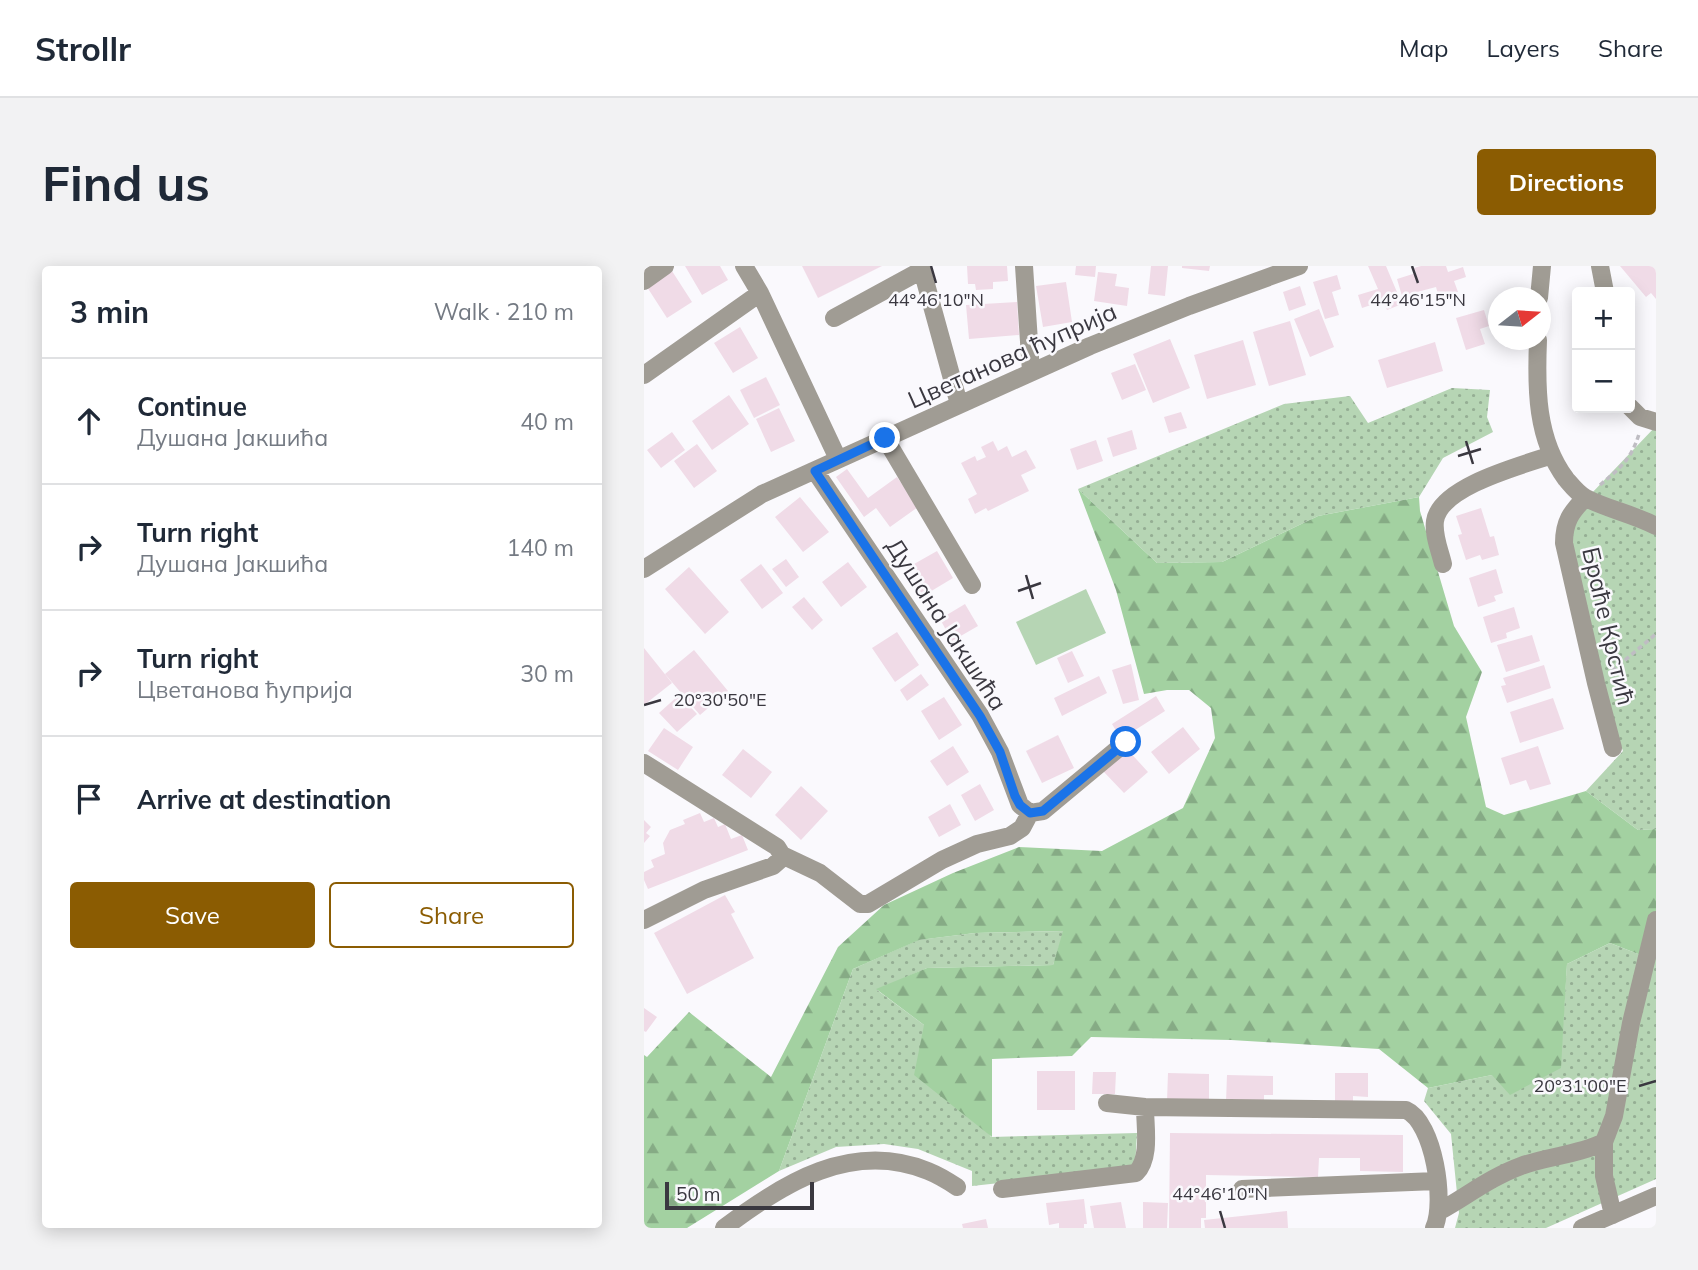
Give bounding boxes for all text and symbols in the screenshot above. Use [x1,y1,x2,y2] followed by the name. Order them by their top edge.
[35,28,131,69] text: Strollr
[1399,33,1448,63] text: Map
[1486,33,1560,63] text: Layers
[1598,33,1663,63] text: Share
[1477,149,1656,215] button: Directions
[42,152,210,213] text: Find us
[1488,287,1551,350] north arrow
[1572,287,1635,413] map controls
[1572,287,1635,350] button: +
[888,288,984,311] text: 44°46'10"N
[1370,288,1466,311] text: 44°46'15"N
[70,293,149,331] text: 3 min
[903,295,1121,415] street label: Цветанова ћуприја
[434,297,574,326] text: Walk · 210 m
[1572,350,1635,413] button: −
[137,390,247,423] text: Continue
[70,402,108,440] icon: ahead
[520,407,574,436] text: 40 m
[869,422,900,453] route end
[137,423,328,452] text: Душана Јакшића
[137,516,258,549] text: Turn right
[70,528,108,566] icon: right
[880,532,1014,716] street label: Душана Јакшића
[506,533,574,562] text: 140 m
[1576,544,1642,708] street label: Браће Крстић
[137,549,328,578] text: Душана Јакшића
[137,642,258,675] text: Turn right
[70,654,108,692] icon: right
[520,659,574,688] text: 30 m
[137,675,353,704] text: Цветанова ћуприја
[673,688,767,711] text: 20°30'50"E
[1110,726,1141,757] route start
[70,780,108,818] icon: arrive
[137,783,392,816] text: Arrive at destination
[70,882,315,948] button: Save
[329,882,574,948] button: Share
[1533,1074,1627,1097] text: 20°31'00"E
[665,1179,814,1211] scale bar
[676,1182,720,1206] text: 50 m
[1172,1182,1268,1205] text: 44°46'10"N

